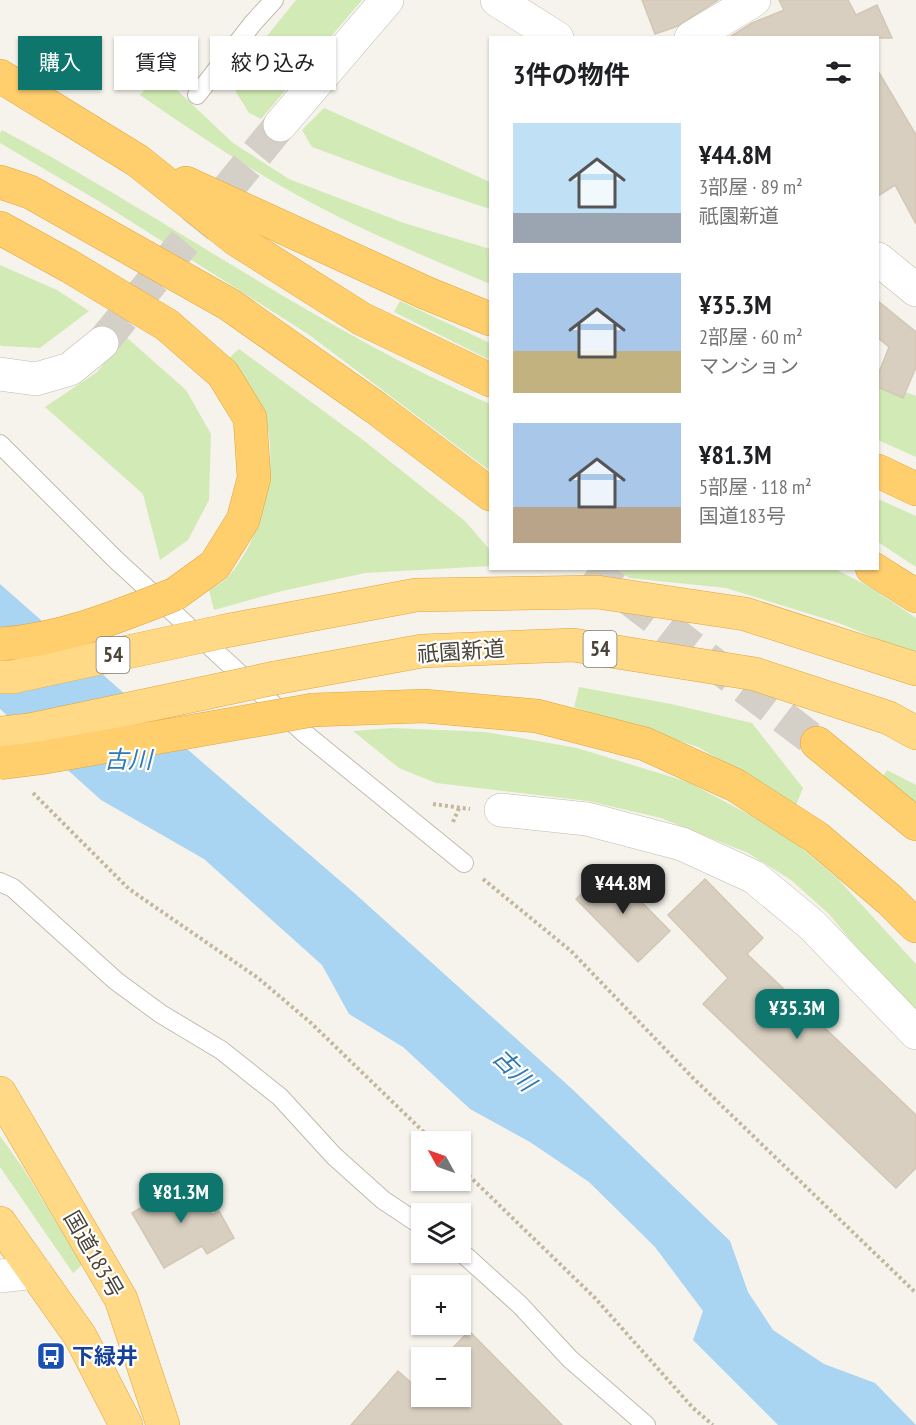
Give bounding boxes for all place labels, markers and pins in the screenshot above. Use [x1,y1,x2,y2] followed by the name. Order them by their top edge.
[574,864,672,915] pin: ¥44.8M
[748,989,846,1040] pin: ¥35.3M
[132,1173,230,1224] pin: ¥81.3M
[35,1340,67,1372] bus stop icon: 下緑井
[72,1342,138,1370] place label: 下緑井

